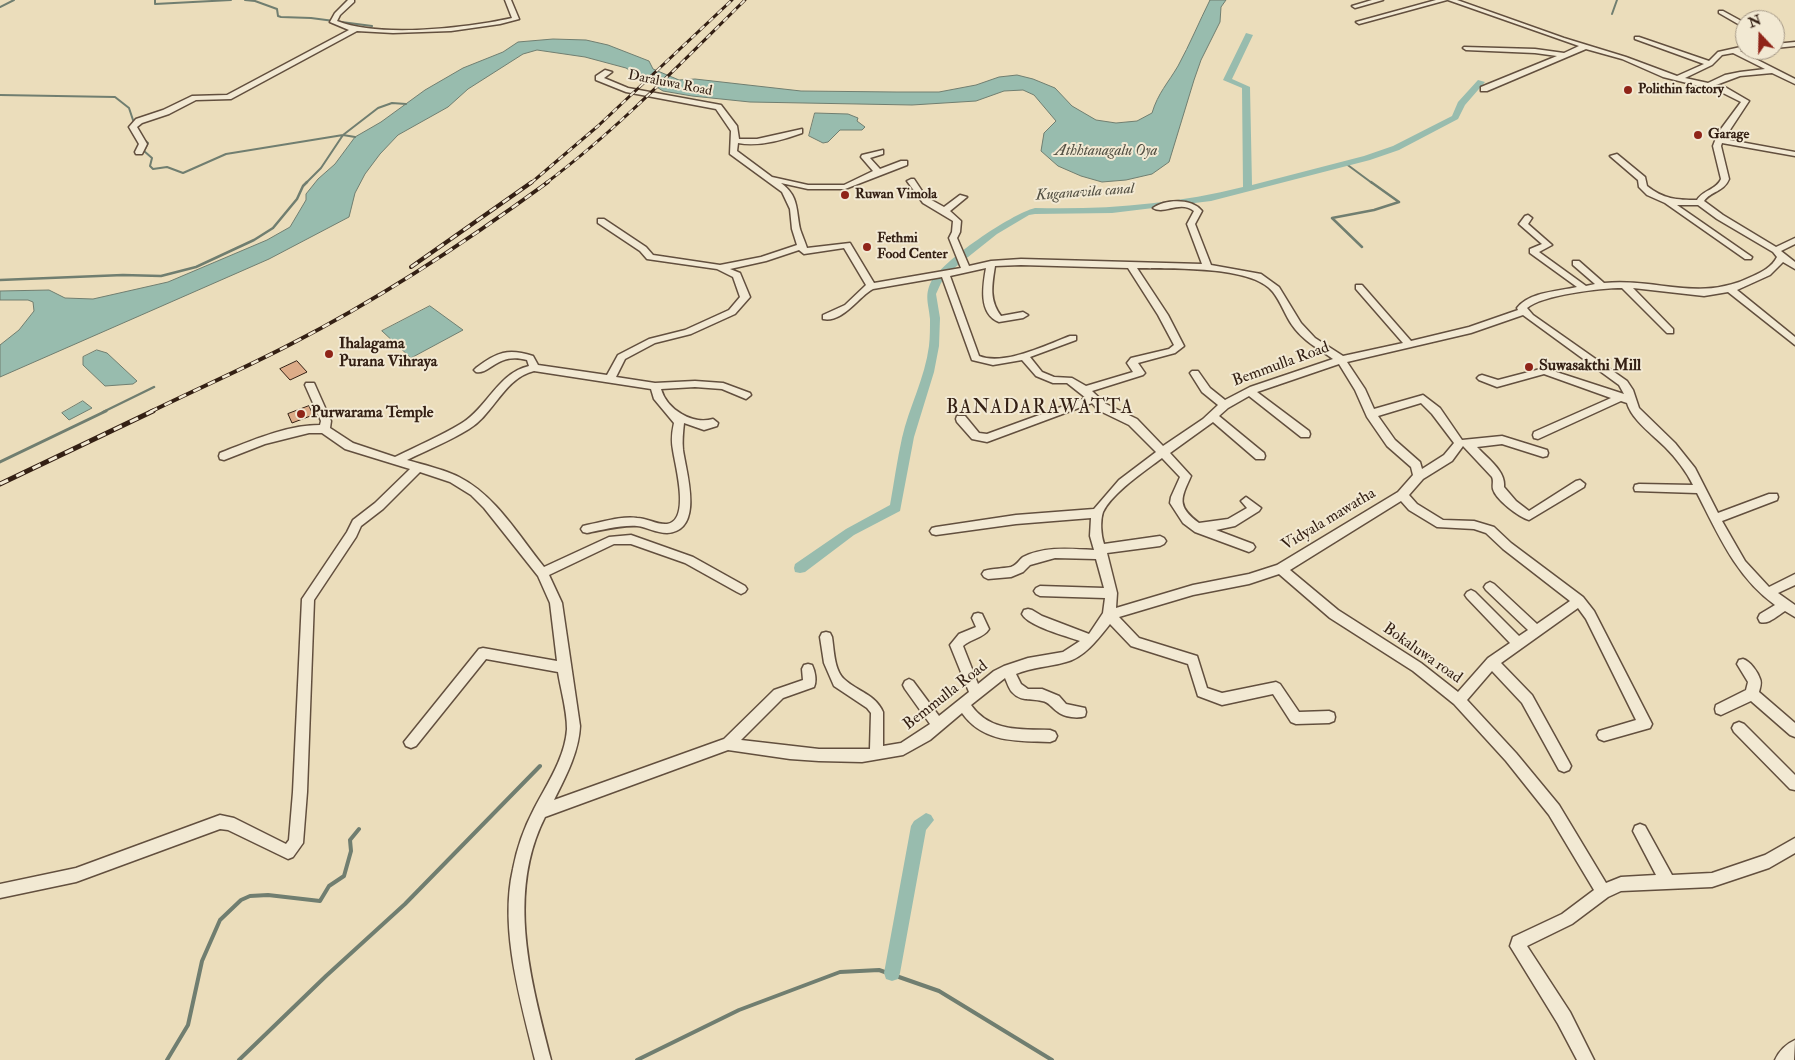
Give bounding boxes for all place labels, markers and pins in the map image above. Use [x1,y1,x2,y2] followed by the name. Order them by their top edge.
[1638,82,1724,98] place label: Polithin factory
[1622,84,1634,96] marker: Polithin factory
[1708,127,1749,143] place label: Garage
[1692,129,1704,141] marker: Garage
[855,187,937,203] place label: Ruwan Vimola
[839,189,851,201] marker: Ruwan Vimola
[877,231,948,264] place label: Fethmi Food Center
[861,241,873,253] marker: Fethmi Food Center
[339,335,437,373] place label: Ihalagama Purana Vihraya
[323,348,335,360] marker: Ihalagama Purana Vihraya
[1539,357,1641,377] place label: Suwasakthi Mill
[1523,361,1535,373] marker: Suwasakthi Mill
[311,404,434,424] place label: Purwarama Temple
[295,408,307,420] marker: Purwarama Temple

